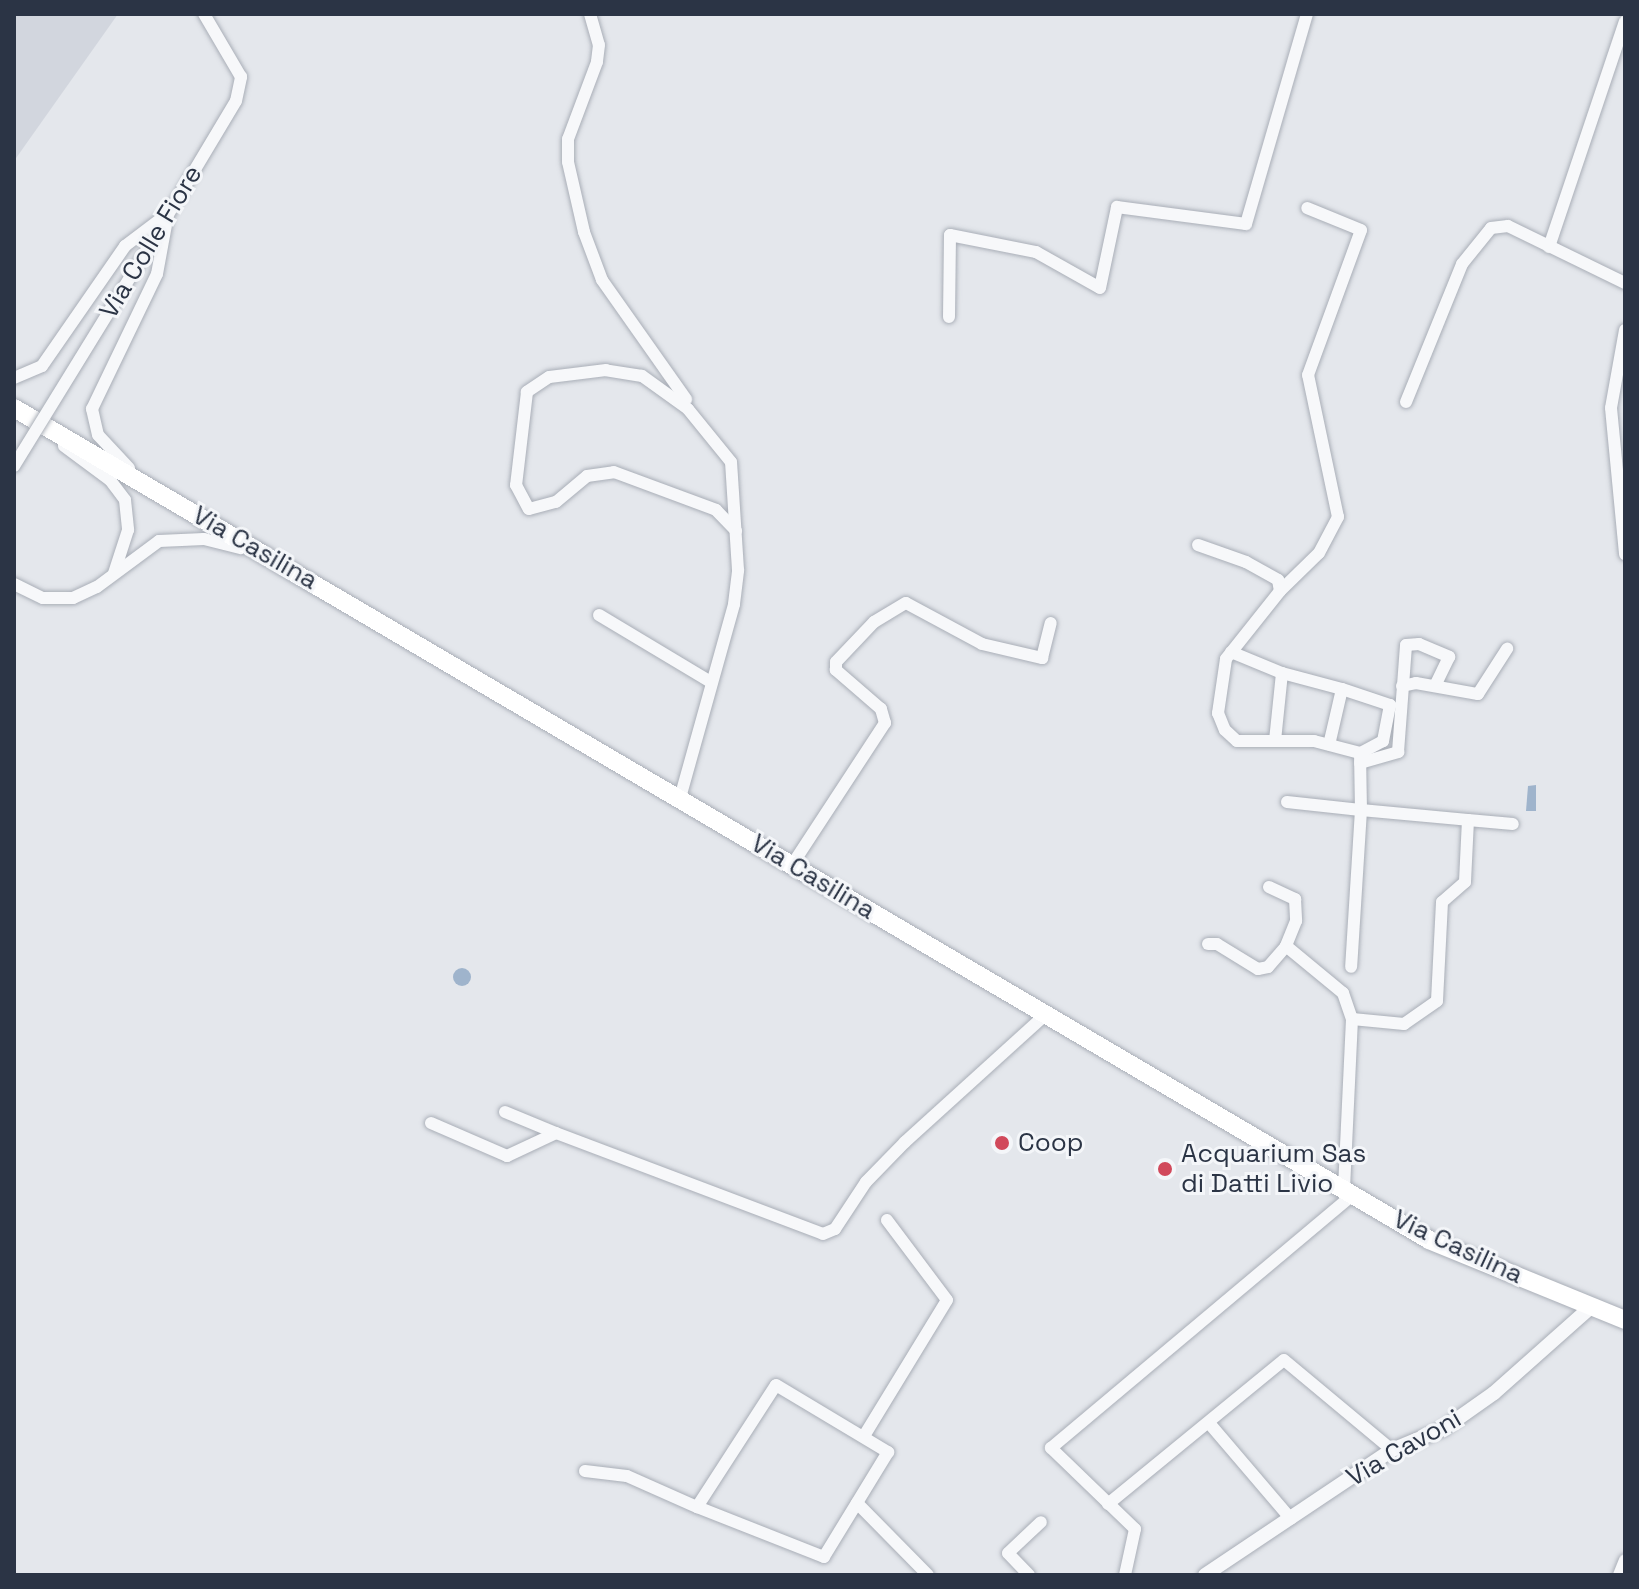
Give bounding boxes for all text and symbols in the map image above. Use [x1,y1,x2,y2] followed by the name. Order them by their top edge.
[93,160,209,324] street label: Via Colle Fiore
[187,500,323,596] street label: Via Casilina
[745,828,881,926] street label: Via Casilina
[1018,1127,1084,1159] place label: Coop
[993,1134,1011,1152] marker: Coop
[1181,1138,1366,1200] place label: Acquarium Sas di Datti Livio
[1156,1160,1174,1178] marker: Acquarium Sas di Datti Livio
[1388,1203,1528,1291] street label: Via Casilina
[1341,1403,1467,1493] street label: Via Cavoni

